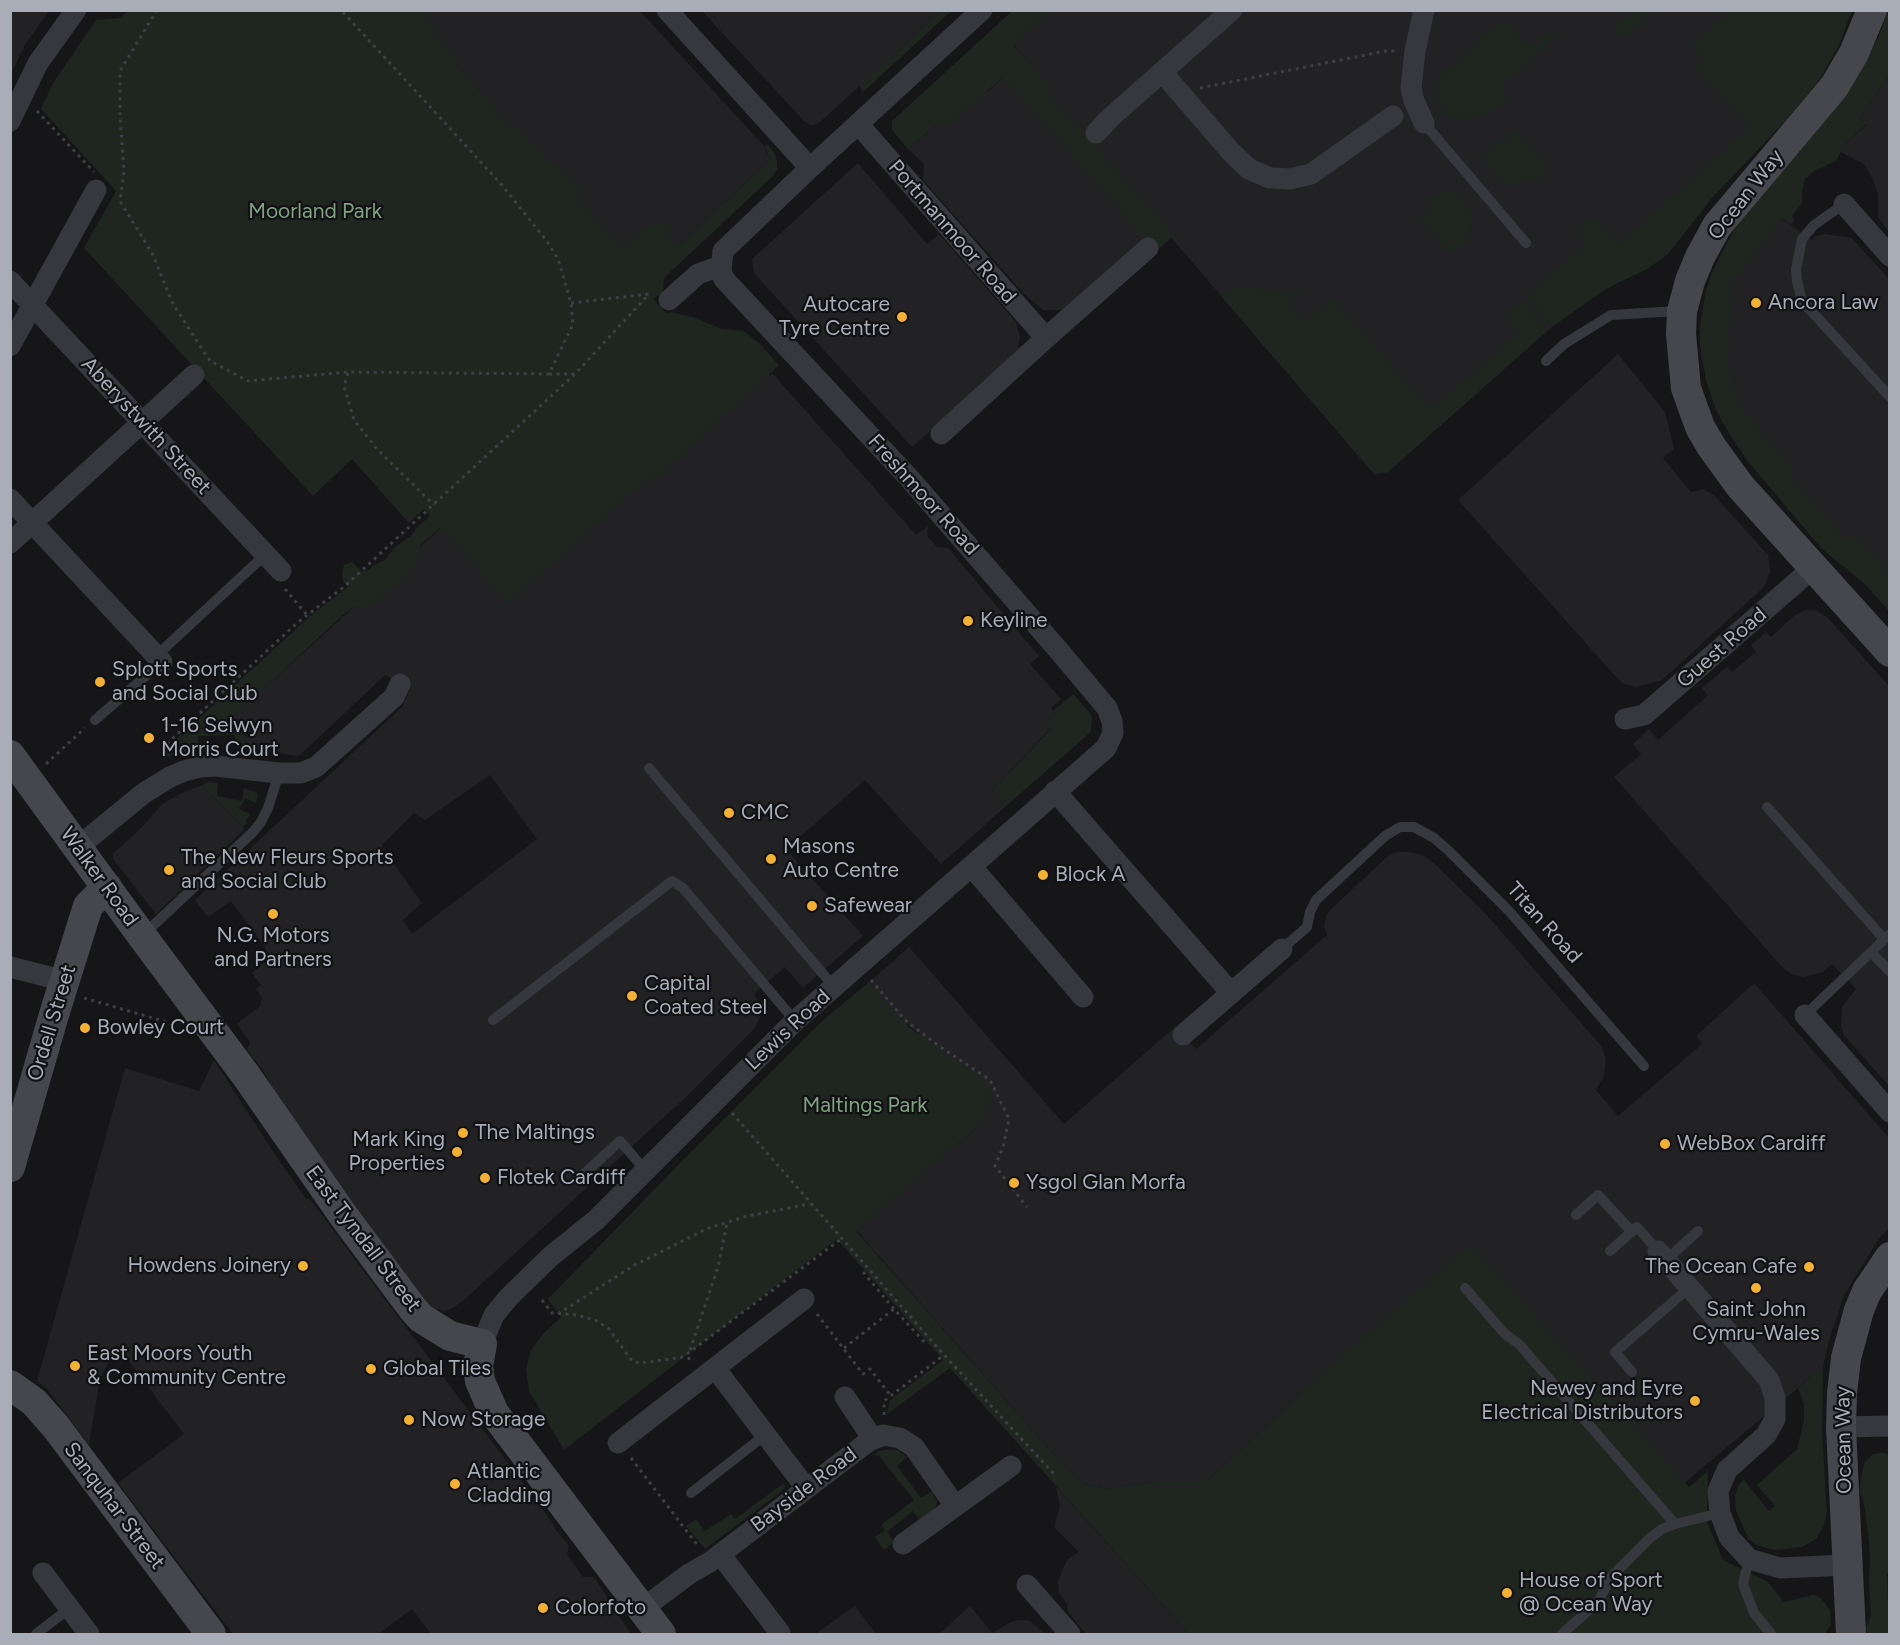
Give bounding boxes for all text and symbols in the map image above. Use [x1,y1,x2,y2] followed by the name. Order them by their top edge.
[1703,145,1789,245] street label: Ocean Way
[883,155,1021,309] street label: Portmanmoor Road
[248,199,382,225] park label: Moorland Park
[1768,290,1878,316] place label: Ancora Law
[779,292,890,342] place label: Autocare Tyre Centre
[1749,296,1763,310] marker: Ancora Law
[895,310,909,324] marker: Autocare Tyre Centre
[76,352,216,500] street label: Aberystwith Street
[862,429,984,561] street label: Freshmoor Road
[1672,602,1772,694] street label: Guest Road
[980,608,1048,634] place label: Keyline
[961,614,975,628] marker: Keyline
[112,657,258,707] place label: Splott Sports and Social Club
[93,675,107,689] marker: Splott Sports and Social Club
[161,713,279,763] place label: 1-16 Selwyn Morris Court
[142,731,156,745] marker: 1-16 Selwyn Morris Court
[741,800,789,826] place label: CMC
[722,806,736,820] marker: CMC
[55,822,143,932] street label: Walker Road
[783,834,899,884] place label: Masons Auto Centre
[181,845,394,895] place label: The New Fleurs Sports and Social Club
[764,852,778,866] marker: Masons Auto Centre
[1055,862,1126,888] place label: Block A
[162,863,176,877] marker: The New Fleurs Sports and Social Club
[1036,868,1050,882] marker: Block A
[1501,877,1587,969] street label: Titan Road
[824,893,912,919] place label: Safewear
[805,899,819,913] marker: Safewear
[266,907,280,921] marker: N.G. Motors and Partners
[214,923,332,973] place label: N.G. Motors and Partners
[22,962,82,1084] street label: Ordell Street
[644,971,767,1021] place label: Capital Coated Steel
[740,984,836,1076] street label: Lewis Road
[625,989,639,1003] marker: Capital Coated Steel
[97,1015,224,1041] place label: Bowley Court
[78,1021,92,1035] marker: Bowley Court
[803,1093,927,1119] park label: Maltings Park
[475,1120,595,1146] place label: The Maltings
[456,1126,470,1140] marker: The Maltings
[349,1127,445,1177] place label: Mark King Properties
[1677,1131,1826,1157] place label: WebBox Cardiff
[1658,1137,1672,1151] marker: WebBox Cardiff
[450,1145,464,1159] marker: Mark King Properties
[300,1161,426,1317] street label: East Tyndall Street
[497,1165,626,1191] place label: Flotek Cardiff
[1026,1170,1186,1196] place label: Ysgol Glan Morfa
[478,1171,492,1185] marker: Flotek Cardiff
[1007,1176,1021,1190] marker: Ysgol Glan Morfa
[127,1253,291,1279] place label: Howdens Joinery
[1645,1254,1797,1280] place label: The Ocean Cafe
[296,1259,310,1273] marker: Howdens Joinery
[1802,1260,1816,1274] marker: The Ocean Cafe
[1749,1281,1763,1295] marker: Saint John Cymru-Wales
[1692,1297,1820,1347] place label: Saint John Cymru-Wales
[87,1341,286,1391] place label: East Moors Youth & Community Centre
[383,1356,491,1382] place label: Global Tiles
[68,1359,82,1373] marker: East Moors Youth & Community Centre
[364,1362,378,1376] marker: Global Tiles
[1481,1376,1683,1426] place label: Newey and Eyre Electrical Distributors
[1830,1386,1858,1494] street label: Ocean Way
[1688,1394,1702,1408] marker: Newey and Eyre Electrical Distributors
[421,1407,545,1433] place label: Now Storage
[402,1413,416,1427] marker: Now Storage
[58,1437,170,1575] street label: Sanquhar Street
[746,1442,862,1538] street label: Bayside Road
[467,1459,551,1509] place label: Atlantic Cladding
[448,1477,462,1491] marker: Atlantic Cladding
[1519,1568,1663,1618] place label: House of Sport @ Ocean Way
[1500,1586,1514,1600] marker: House of Sport @ Ocean Way
[555,1595,646,1621] place label: Colorfoto
[536,1601,550,1615] marker: Colorfoto

